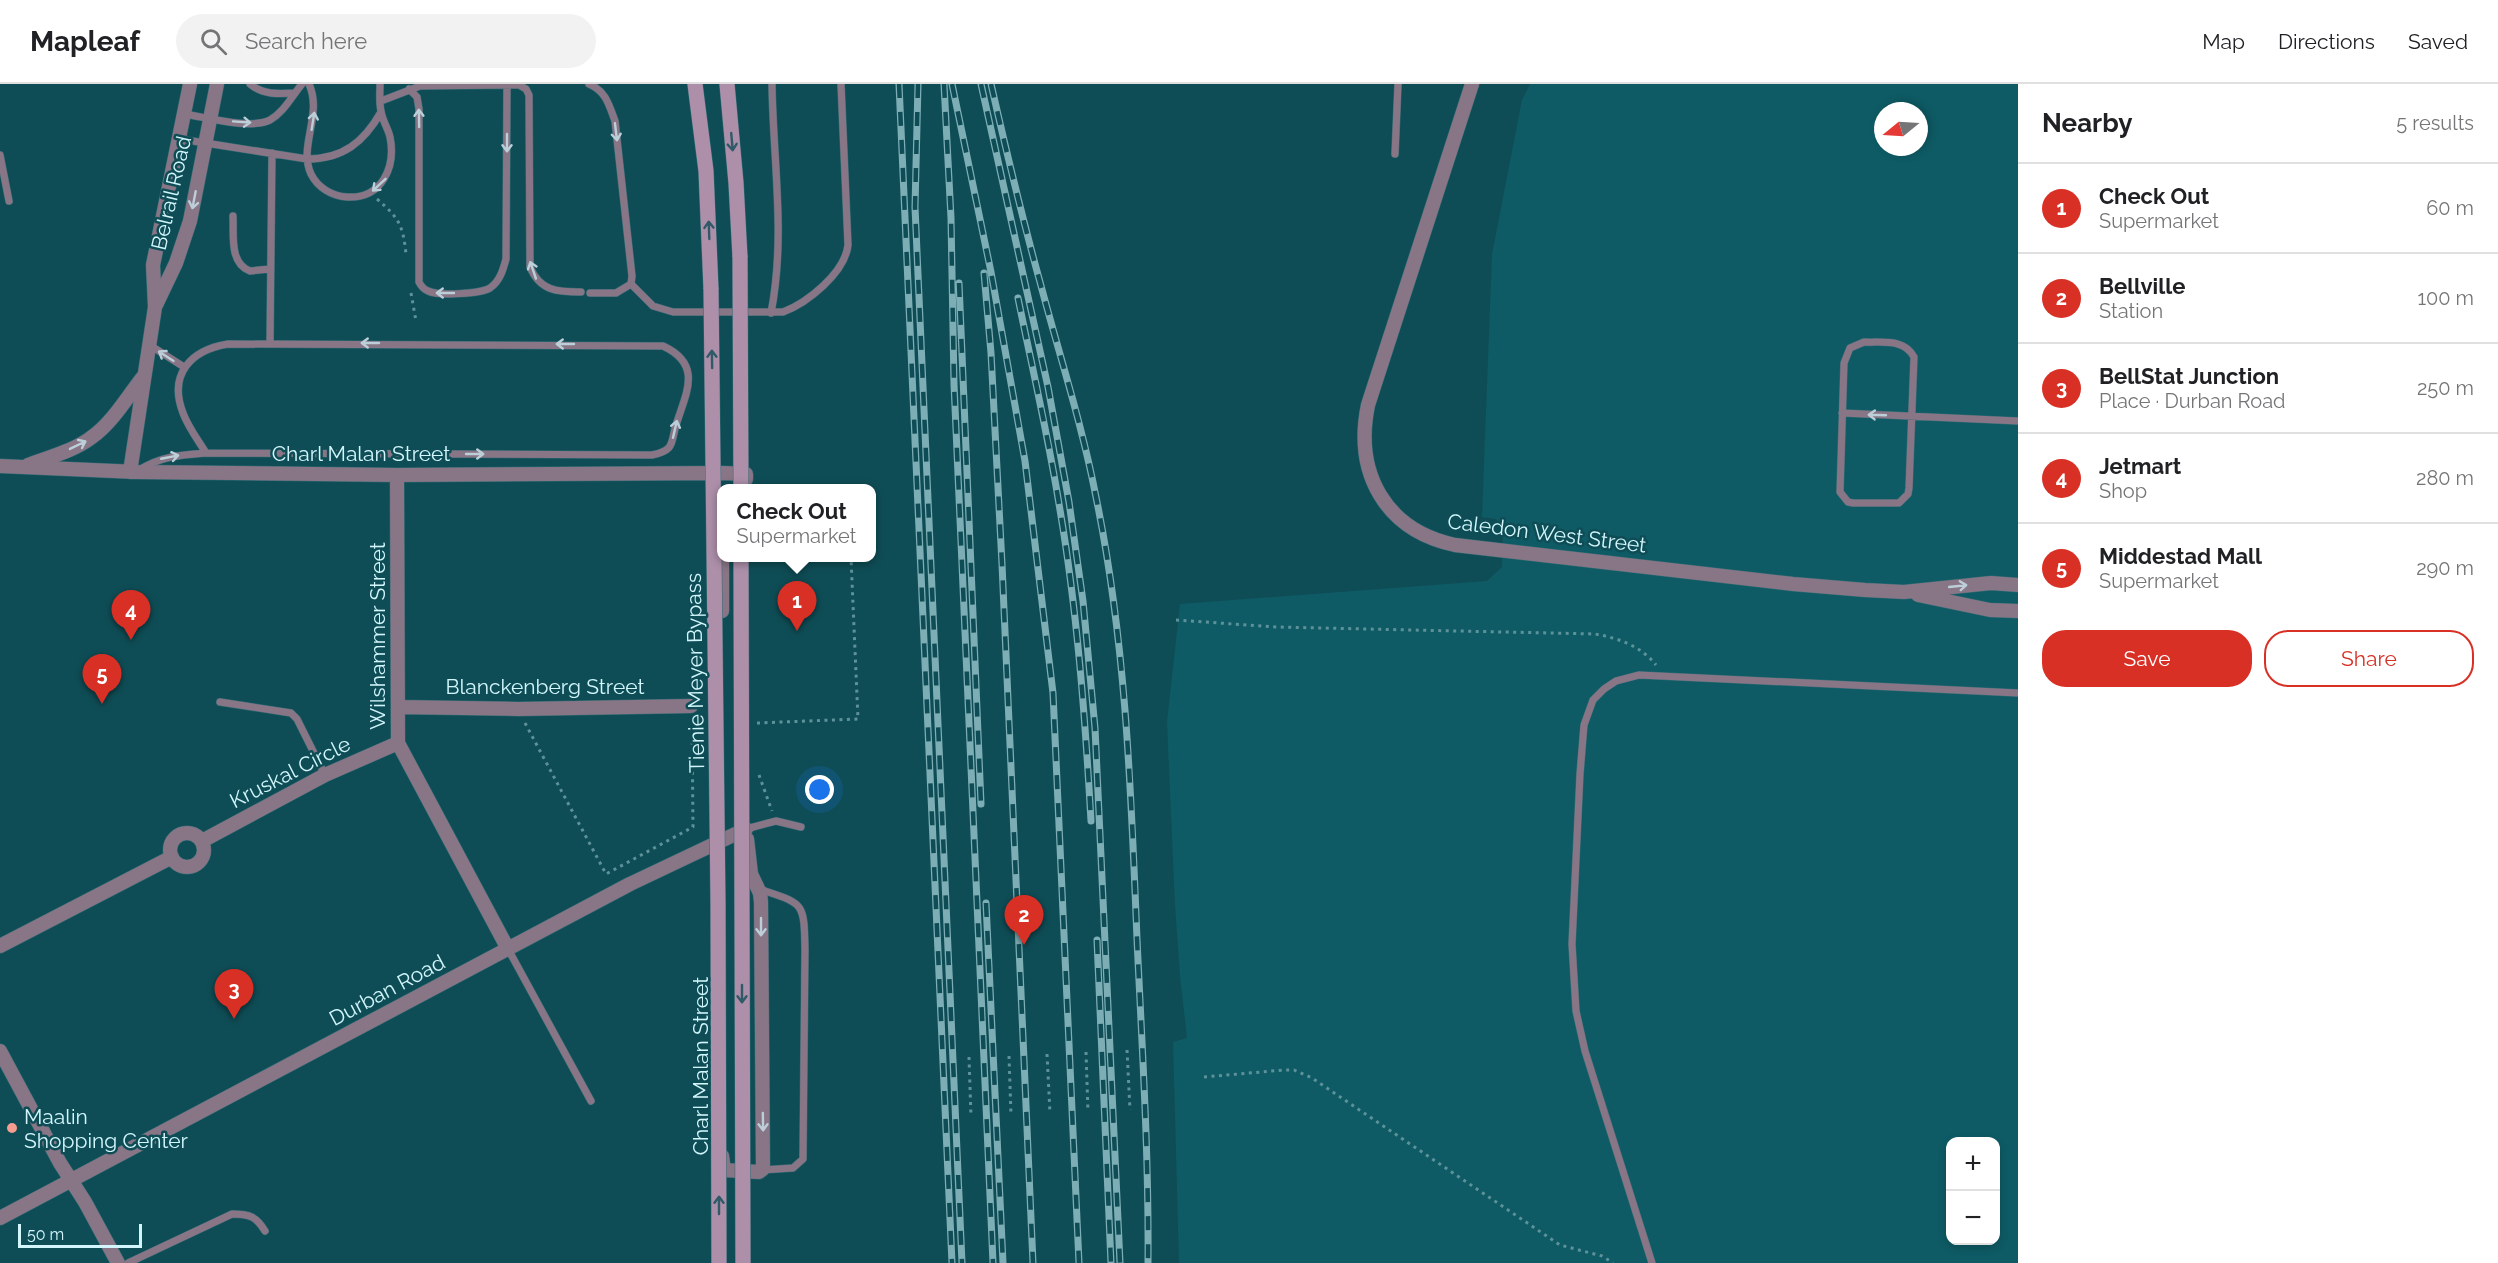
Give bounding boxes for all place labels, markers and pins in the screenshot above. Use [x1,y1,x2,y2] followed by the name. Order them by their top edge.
[778,582,816,631] pin: 1
[112,590,150,640] pin: 4
[82,654,122,704] pin: 5
[1004,896,1044,945] pin: 2
[214,970,254,1019] pin: 3
[24,1104,189,1153] place label: Maalin Shopping Center
[5,1121,19,1135] marker: Maalin Shopping Center

